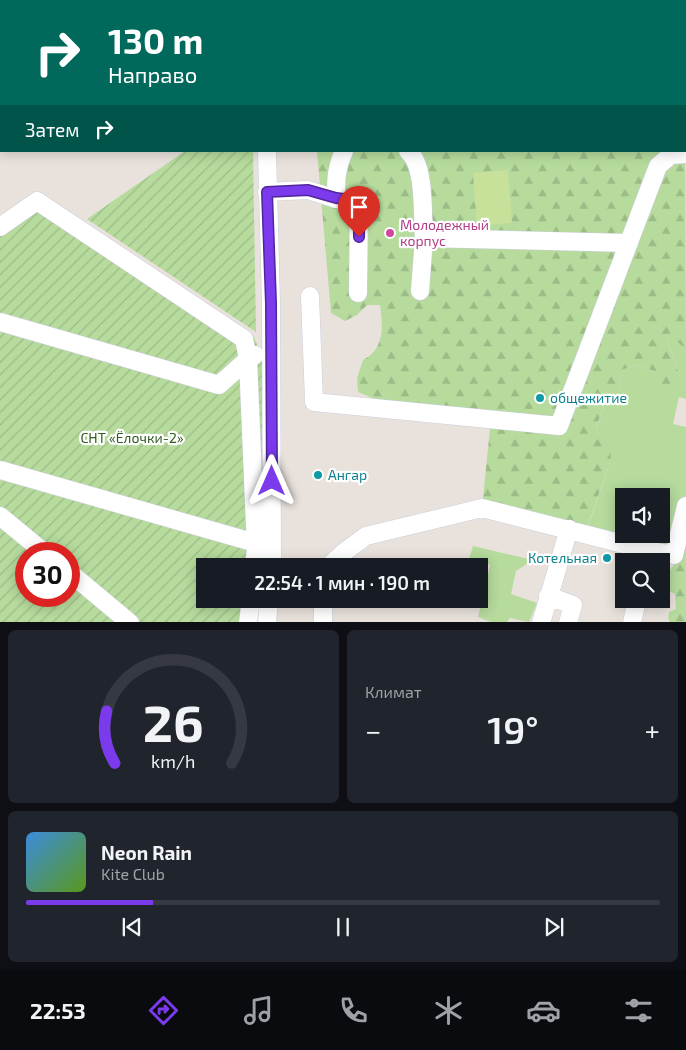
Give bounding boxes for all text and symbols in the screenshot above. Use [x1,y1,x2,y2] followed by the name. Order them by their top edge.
[108,19,203,61] text: 130 m
[25,20,90,85] icon: right
[108,61,197,87] text: Направо
[90,115,118,143] icon: right
[25,118,80,141] text: Затем
[338,186,380,237] pin
[345,193,373,221] icon: arrive
[400,216,489,249] place label: Молодежный корпус
[384,227,396,239] marker: Молодежный корпус
[550,389,627,406] place label: общежитие
[534,392,546,404] marker: общежитие
[80,429,184,446] park label: СНТ «Ёлочки-2»
[245,454,297,506] position arrow
[328,466,367,483] place label: Ангар
[312,469,324,481] marker: Ангар
[615,488,670,608] map controls
[615,488,670,543] button: sound
[15,542,80,607] speed limit sign: 30
[528,549,597,566] place label: Котельная
[601,552,613,564] marker: Котельная
[615,553,670,608] button: search
[254,571,430,594] text: 22:54 · 1 мин · 190 m
[365,682,422,701] text: Климат
[143,690,204,752] text: 26
[487,706,539,752] text: 19°
[365,713,381,747] text: −
[645,713,660,747] text: +
[151,750,196,772] text: km/h
[101,841,192,864] text: Neon Rain
[101,864,165,883] text: Kite Club
[118,913,146,941] icon: previous
[329,913,357,941] icon: pause
[540,913,568,941] icon: next
[146,993,181,1028] icon: directions
[241,993,276,1028] icon: music
[336,993,371,1028] icon: phone
[431,993,466,1028] icon: climate
[526,993,561,1028] icon: car
[621,993,656,1028] icon: filters
[30,997,86,1023] text: 22:53

